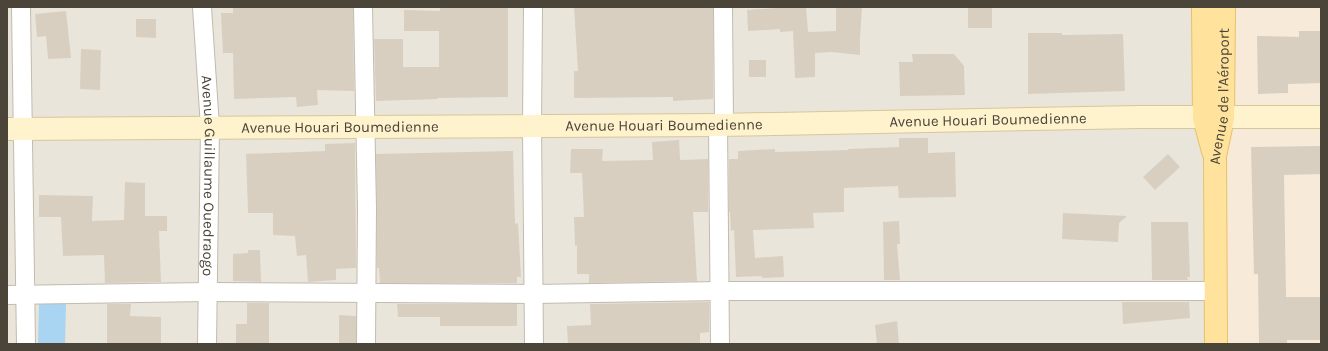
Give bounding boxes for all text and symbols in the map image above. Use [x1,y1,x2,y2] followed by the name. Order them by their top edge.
[1206,28,1233,165] street label: Avenue de l'Aéroport
[198,75,219,276] street label: Avenue Guillaume Ouedraogo
[889,109,1087,131] street label: Avenue Houari Boumedienne
[565,115,763,135] street label: Avenue Houari Boumedienne
[241,118,439,137] street label: Avenue Houari Boumedienne

